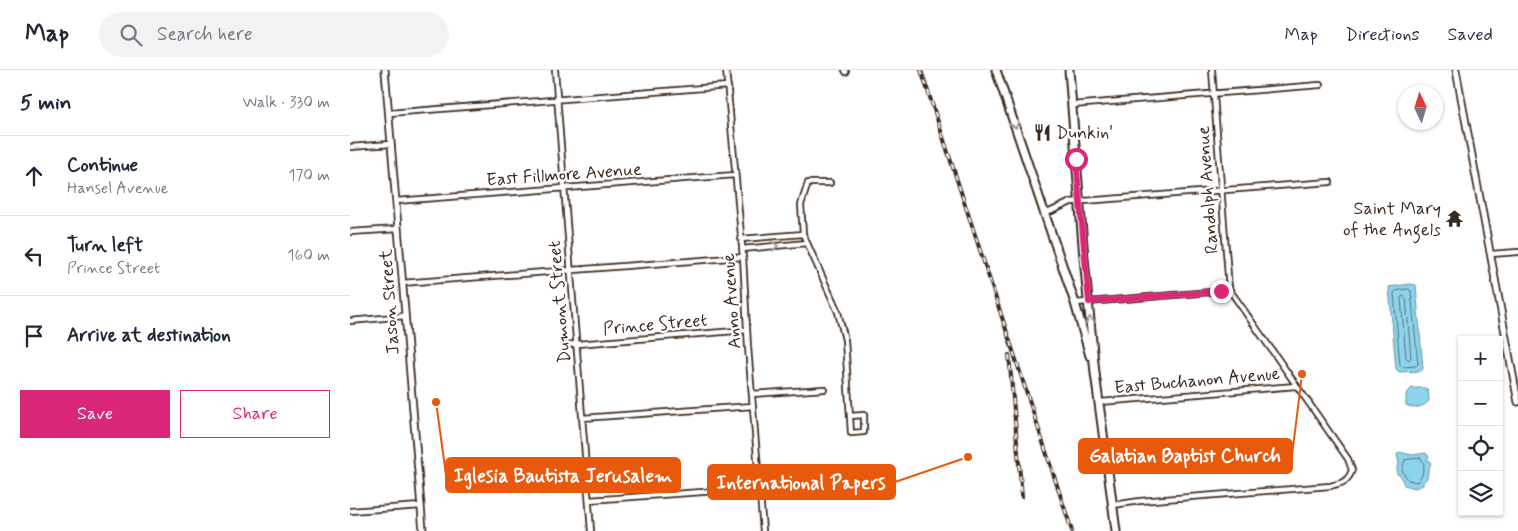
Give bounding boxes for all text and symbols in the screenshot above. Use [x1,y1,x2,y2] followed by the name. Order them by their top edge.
[99,12,449,57] search box
[25,19,69,50] text: Map
[117,21,145,49] icon: search
[157,22,253,47] text: Search here
[1285,23,1318,47] text: Map
[1346,23,1420,47] text: Directions
[1448,23,1493,47] text: Saved
[1398,85,1443,130] north arrow
[20,89,72,117] text: 5 min
[242,92,330,113] text: Walk · 330 m
[1009,121,1019,129] one-way arrow
[1056,121,1113,145] place label: Dunkin'
[1032,122,1052,142] restaurant icon: Dunkin'
[1192,125,1224,255] street label: Randolph Avenue
[1065,148,1088,171] route start
[67,153,138,178] text: Continue
[486,158,643,192] street label: East Fillmore Avenue
[20,162,48,190] icon: ahead
[288,165,330,186] text: 170 m
[67,178,168,199] text: Hansel Avenue
[1343,197,1441,244] place label: Saint Mary of the Angels
[1445,208,1465,228] temple icon: Saint Mary of the Angels
[67,233,143,258] text: Turn left
[543,240,577,364] street label: Dumont Street
[771,241,779,252] one-way arrow
[20,242,48,270] icon: left
[287,245,330,266] text: 160 m
[374,248,406,355] street label: Jason Street
[717,252,747,350] street label: Anno Avenue
[67,258,160,279] text: Prince Street
[1210,280,1233,303] route end
[602,308,708,342] street label: Prince Street
[1085,316,1096,324] one-way arrow
[20,322,48,350] icon: arrive
[67,323,231,348] text: Arrive at destination
[1458,336,1503,516] map controls
[1458,336,1503,381] button: +
[1113,362,1281,400] street label: East Buchanon Avenue
[1458,381,1503,426] button: −
[20,390,170,438] button: Save
[180,390,330,438] button: Share
[1458,426,1503,471] button: locate
[1079,439,1292,473] callout: Galatian Baptist Church
[1089,444,1281,469] text: Galatian Baptist Church
[446,458,680,492] callout: Iglesia Bautista Jerusalem
[454,464,672,490] text: Iglesia Bautista Jerusalem
[708,465,895,499] callout: International Papers
[716,471,886,496] text: International Papers
[1458,471,1503,516] button: layers

